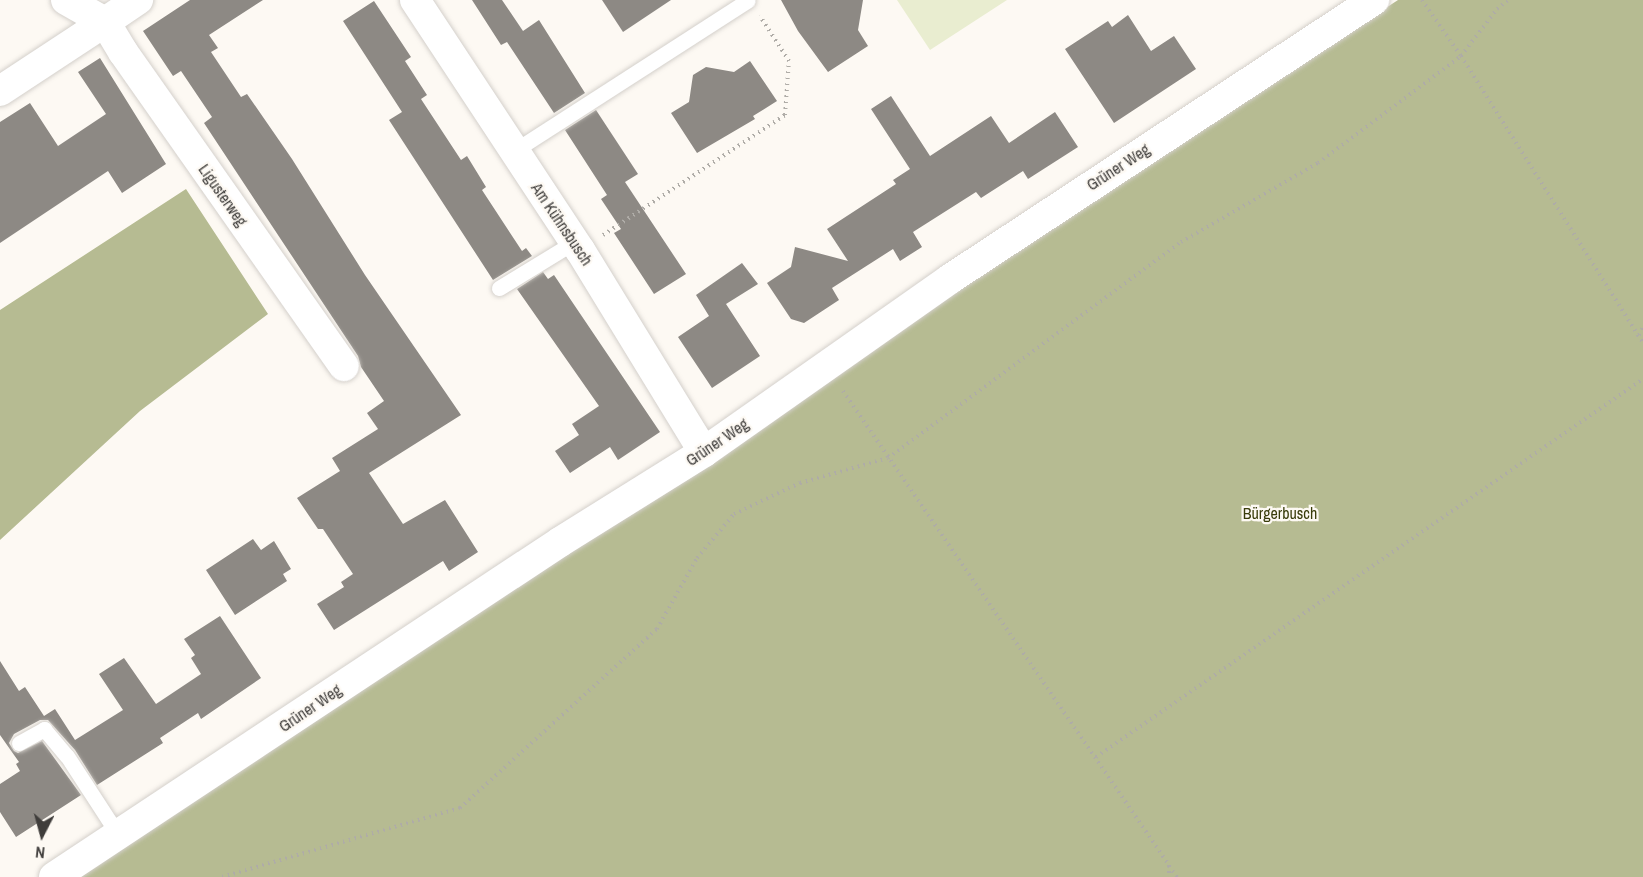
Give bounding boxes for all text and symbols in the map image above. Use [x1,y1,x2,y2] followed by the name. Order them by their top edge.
[1083,140,1153,194] street label: Grüner Weg
[195,160,251,230] street label: Ligusterweg
[527,179,597,269] street label: Am Kühnsbusch
[682,414,752,470] street label: Grüner Weg
[1243,503,1317,523] park label: Bürgerbusch
[275,680,345,736] street label: Grüner Weg
[12,805,72,865] north arrow
[34,841,46,864] text: N

